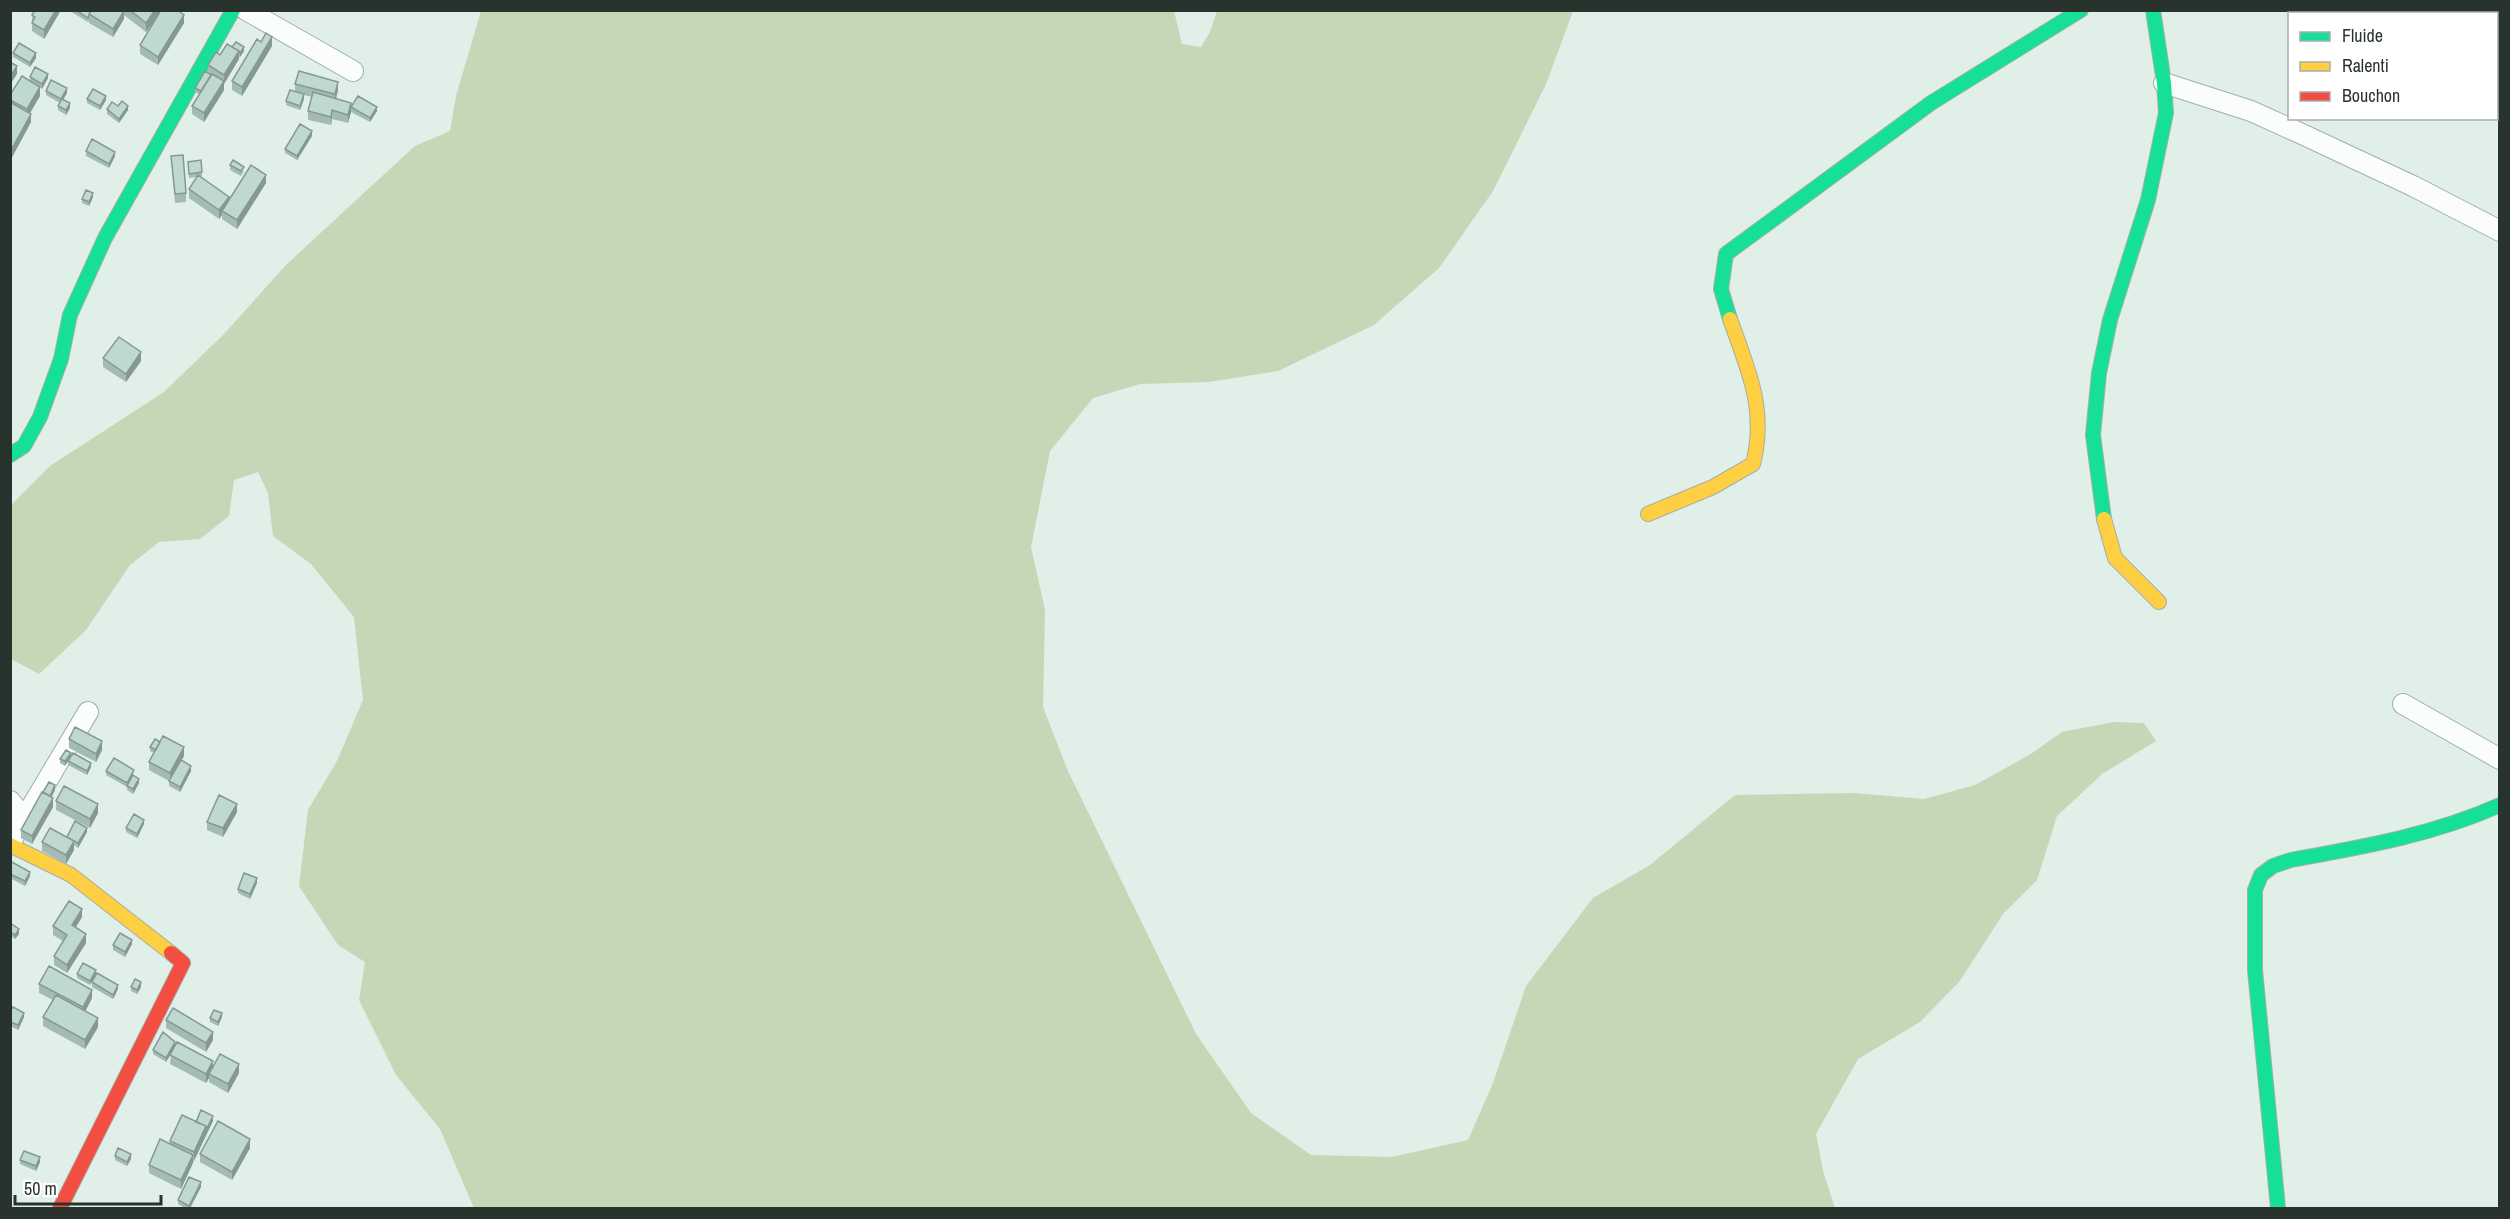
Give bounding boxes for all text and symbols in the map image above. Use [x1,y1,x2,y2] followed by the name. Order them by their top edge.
[2288,12,2498,120] legend
[2342,23,2383,48] text: Fluide
[2342,53,2389,78] text: Ralenti
[2342,83,2400,108] text: Bouchon
[15,1168,160,1206] scale bar
[24,1176,57,1201] text: 50 m

